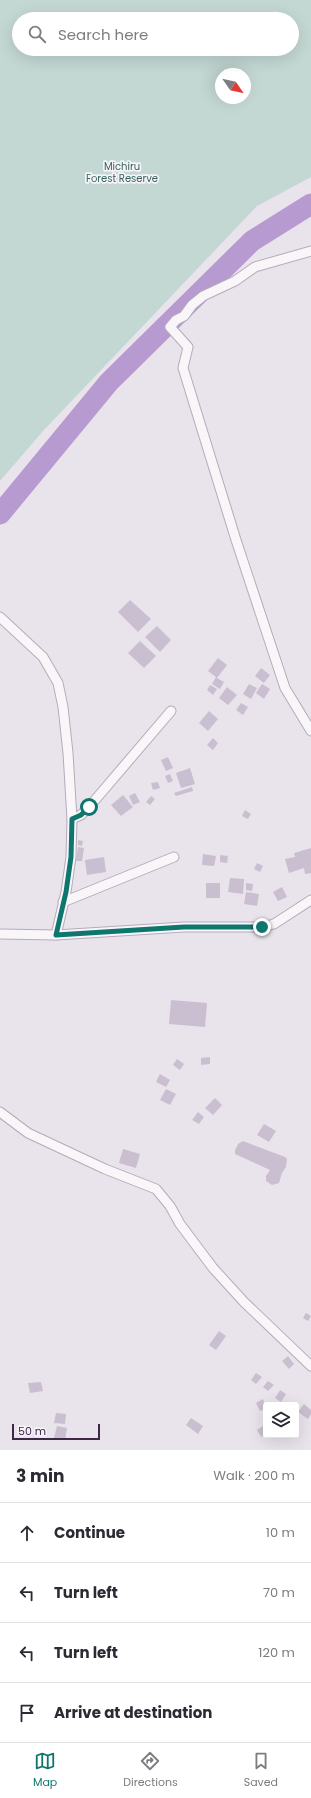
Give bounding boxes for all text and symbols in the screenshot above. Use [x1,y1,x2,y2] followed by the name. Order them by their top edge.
[12,12,299,56] search box
[26,23,48,45] icon: search
[58,24,148,45] text: Search here
[215,68,251,104] north arrow
[86,159,158,186] park label: Michiru Forest Reserve
[80,798,98,816] route start
[253,918,271,936] route end
[263,1402,299,1438] map controls
[263,1402,299,1438] button: layers
[12,1422,100,1441] scale bar
[18,1423,46,1439] text: 50 m
[16,1464,64,1488] text: 3 min
[213,1466,295,1485] text: Walk · 200 m
[16,1522,38,1544] icon: ahead
[54,1522,125,1543] text: Continue
[266,1523,295,1542] text: 10 m
[16,1582,38,1604] icon: left
[54,1582,118,1603] text: Turn left
[263,1583,295,1602] text: 70 m
[16,1642,38,1664] icon: left
[54,1642,118,1663] text: Turn left
[258,1643,295,1662] text: 120 m
[16,1702,38,1724] icon: arrive
[54,1702,212,1723] text: Arrive at destination
[33,1750,57,1791] tab: Map
[123,1750,178,1791] tab: Directions
[244,1750,278,1791] tab: Saved

